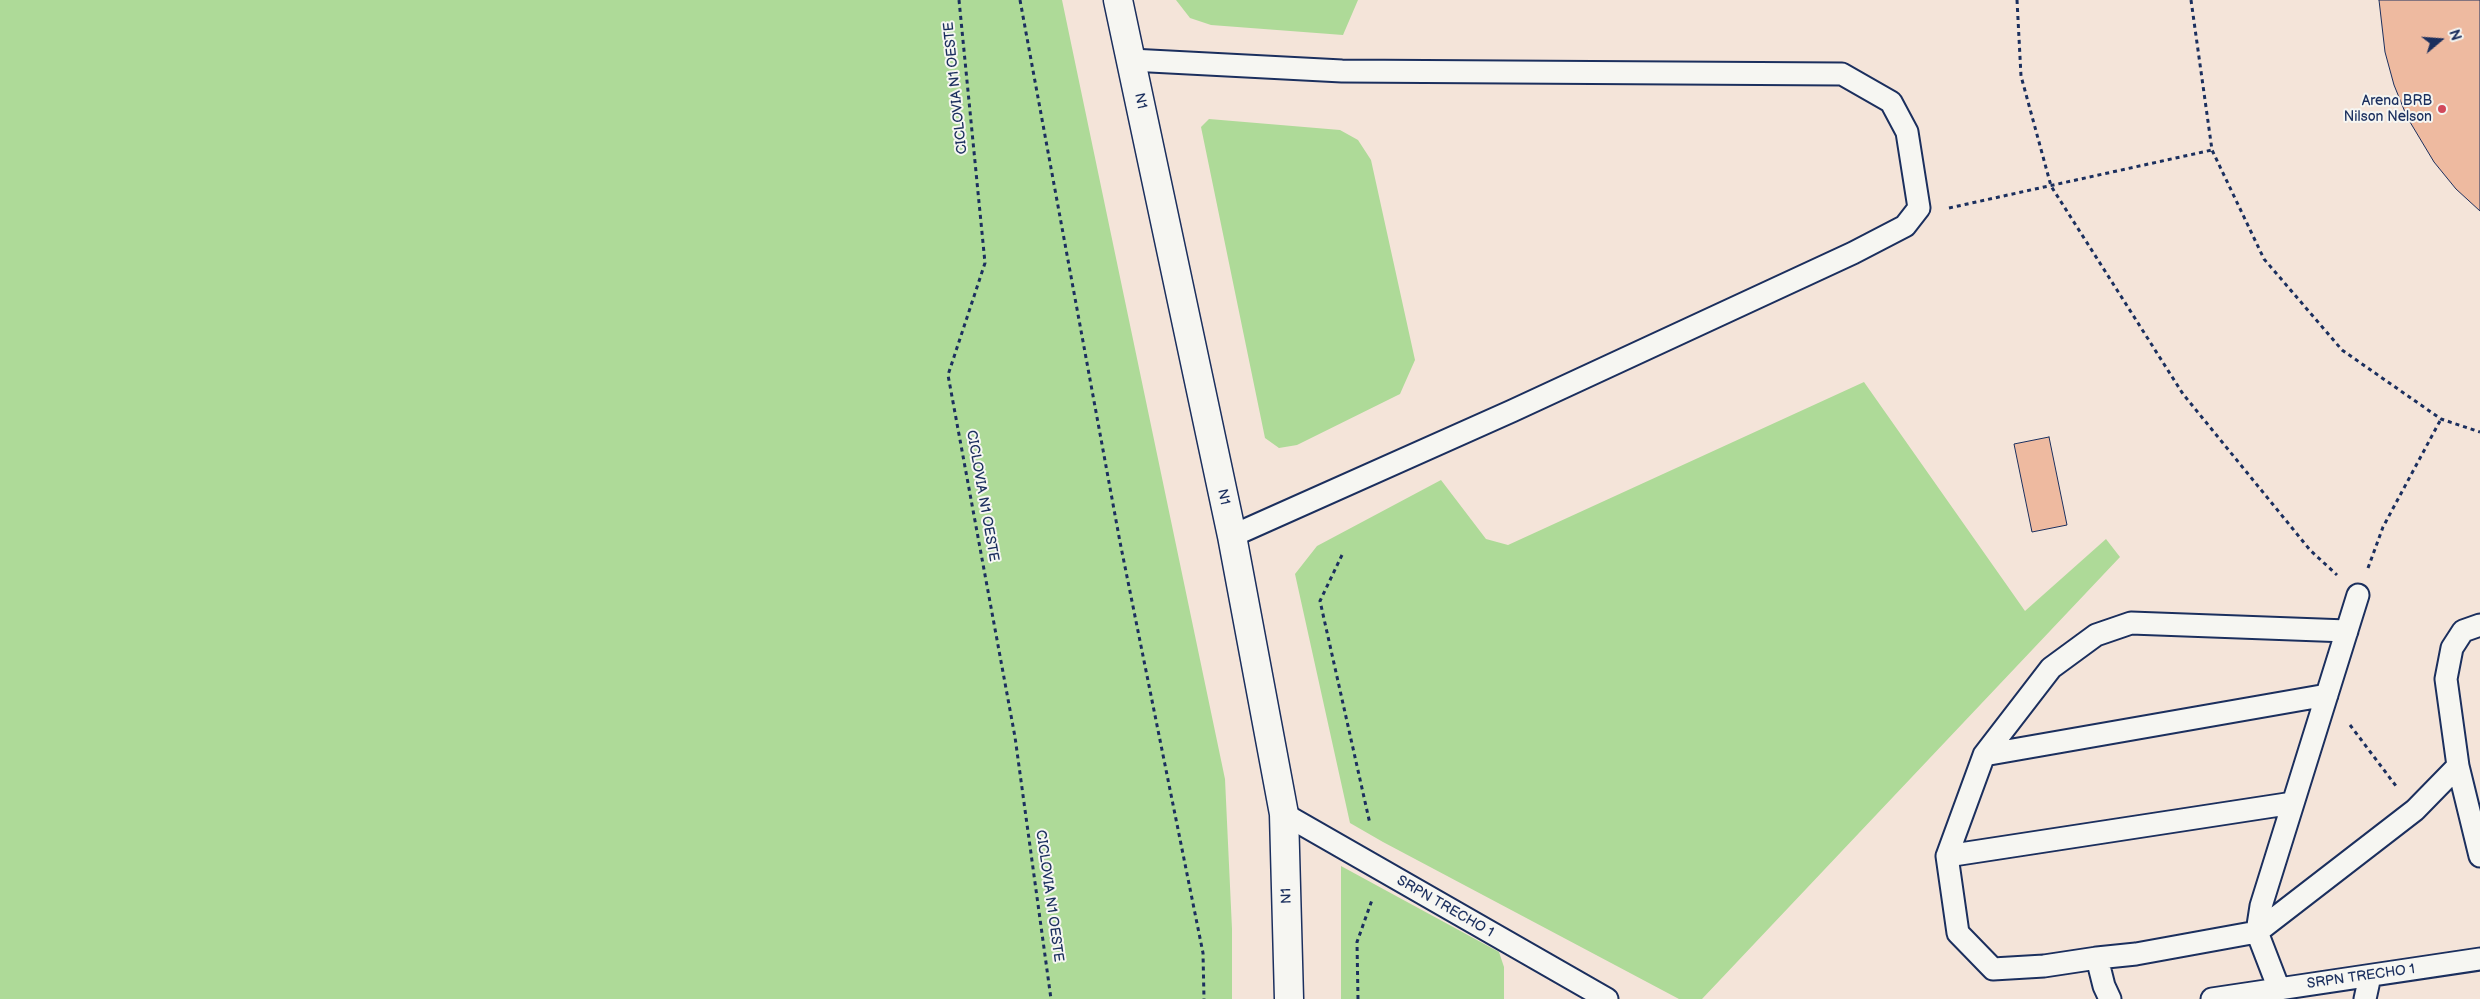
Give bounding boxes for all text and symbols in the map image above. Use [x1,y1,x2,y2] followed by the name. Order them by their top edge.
[2415,15,2465,65] north arrow
[941,21,971,155] street label: CICLOVIA N1 OESTE
[2445,28,2464,43] text: N
[1130,91,1150,111] street label: N1
[2344,93,2432,125] place label: Arena BRB Nilson Nelson
[2436,103,2448,115] marker: Arena BRB Nilson Nelson
[962,429,1002,563] street label: CICLOVIA N1 OESTE
[1213,487,1233,507] street label: N1
[1031,829,1067,963] street label: CICLOVIA N1 OESTE
[1394,872,1496,942] street label: SRPN TRECHO 1
[1278,888,1296,904] street label: N1
[2306,961,2416,993] street label: SRPN TRECHO 1

